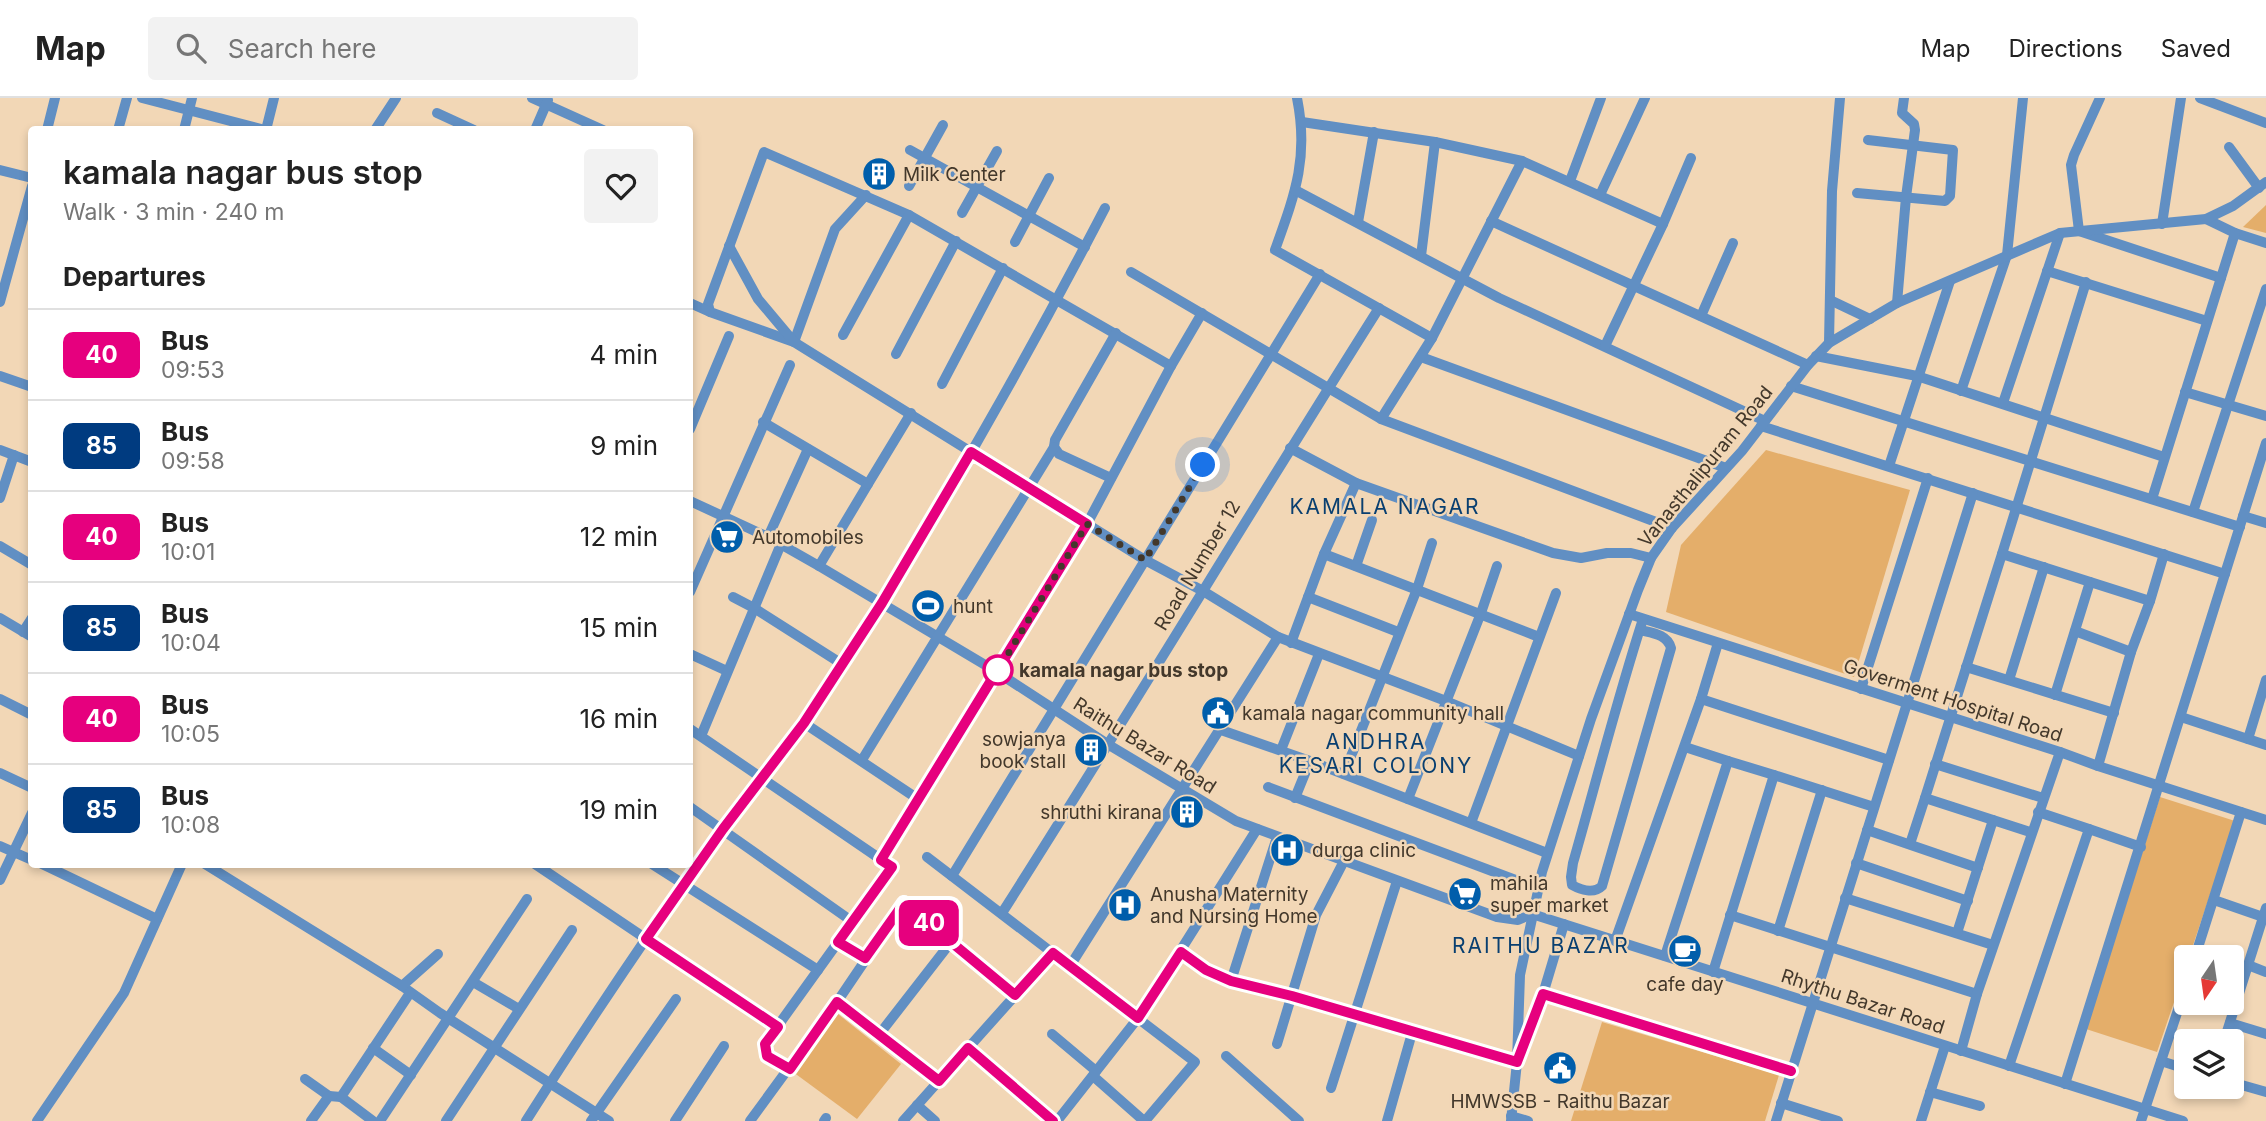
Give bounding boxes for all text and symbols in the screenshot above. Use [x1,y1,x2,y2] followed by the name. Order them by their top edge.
[148,17,638,80] search box
[35,28,106,68] text: Map
[172,29,210,67] icon: search
[228,33,376,64] text: Search here
[1921,34,1970,63] text: Map
[2008,34,2123,63] text: Directions
[2161,34,2231,63] text: Saved
[584,149,658,223] button: heart
[63,152,423,192] text: kamala nagar bus stop
[860,155,898,193] building icon: Milk Center
[903,163,1006,186] place label: Milk Center
[63,198,284,226] text: Walk · 3 min · 240 m
[63,261,206,292] text: Departures
[161,325,209,356] text: Bus
[589,339,658,370] text: 4 min
[85,340,118,369] text: 40
[161,356,225,384] text: 09:53
[1633,381,1777,551] street label: Vanasthalipuram Road
[161,416,209,447] text: Bus
[590,430,658,461] text: 9 min
[86,431,117,460] text: 85
[161,447,225,475] text: 09:58
[1185,447,1220,482] your location
[1289,494,1481,519] district label: KAMALA NAGAR
[1149,496,1245,635] street label: Road Number 12
[161,507,209,538] text: Bus
[708,518,746,556] supermarket icon: Automobiles
[580,521,658,552] text: 12 min
[85,522,118,551] text: 40
[752,526,864,549] place label: Automobiles
[161,538,215,566] text: 10:01
[909,587,947,625] sports icon: hunt
[953,595,993,618] place label: hunt
[161,598,209,629] text: Bus
[580,612,658,643] text: 15 min
[86,613,117,642] text: 85
[161,629,221,657] text: 10:04
[1840,654,2065,747] street label: Goverment Hospital Road
[983,655,1013,685] marker: kamala nagar bus stop
[1019,659,1228,682] place label: kamala nagar bus stop
[161,689,209,720] text: Bus
[1069,692,1220,799] street label: Raithu Bazar Road
[1199,694,1237,732] public building icon: kamala nagar community hall
[1242,702,1504,725] place label: kamala nagar community hall
[580,703,658,734] text: 16 min
[85,704,118,733] text: 40
[161,720,220,748] text: 10:05
[980,728,1066,773] place label: sowjanya book stall
[1279,729,1473,778] district label: ANDHRA KESARI COLONY
[1072,731,1110,769] building icon: sowjanya book stall
[161,780,209,811] text: Bus
[1168,793,1206,831] building icon: shruthi kirana
[580,794,658,825] text: 19 min
[86,795,117,824] text: 85
[1040,801,1162,824] place label: shruthi kirana
[161,811,220,839] text: 10:08
[1268,831,1306,869] hospital icon: durga clinic
[1312,839,1416,862] place label: durga clinic
[1490,872,1609,917] place label: mahila super market
[1446,875,1484,913] supermarket icon: mahila super market
[1150,883,1318,928] place label: Anusha Maternity and Nursing Home
[1106,886,1144,924] hospital icon: Anusha Maternity and Nursing Home
[898,900,960,946] line badge: 40
[913,908,945,937] text: 40
[1666,932,1704,970] cafe icon: cafe day
[1452,933,1630,958] district label: RAITHU BAZAR
[2174,945,2244,1015] north arrow
[2174,945,2244,1099] map controls
[1778,964,1948,1039] street label: Rhythu Bazar Road
[1646,973,1724,996] place label: cafe day
[2174,1029,2244,1099] button: layers
[1541,1049,1579,1087] public building icon: HMWSSB - Raithu Bazar
[1450,1090,1670,1113] place label: HMWSSB - Raithu Bazar

